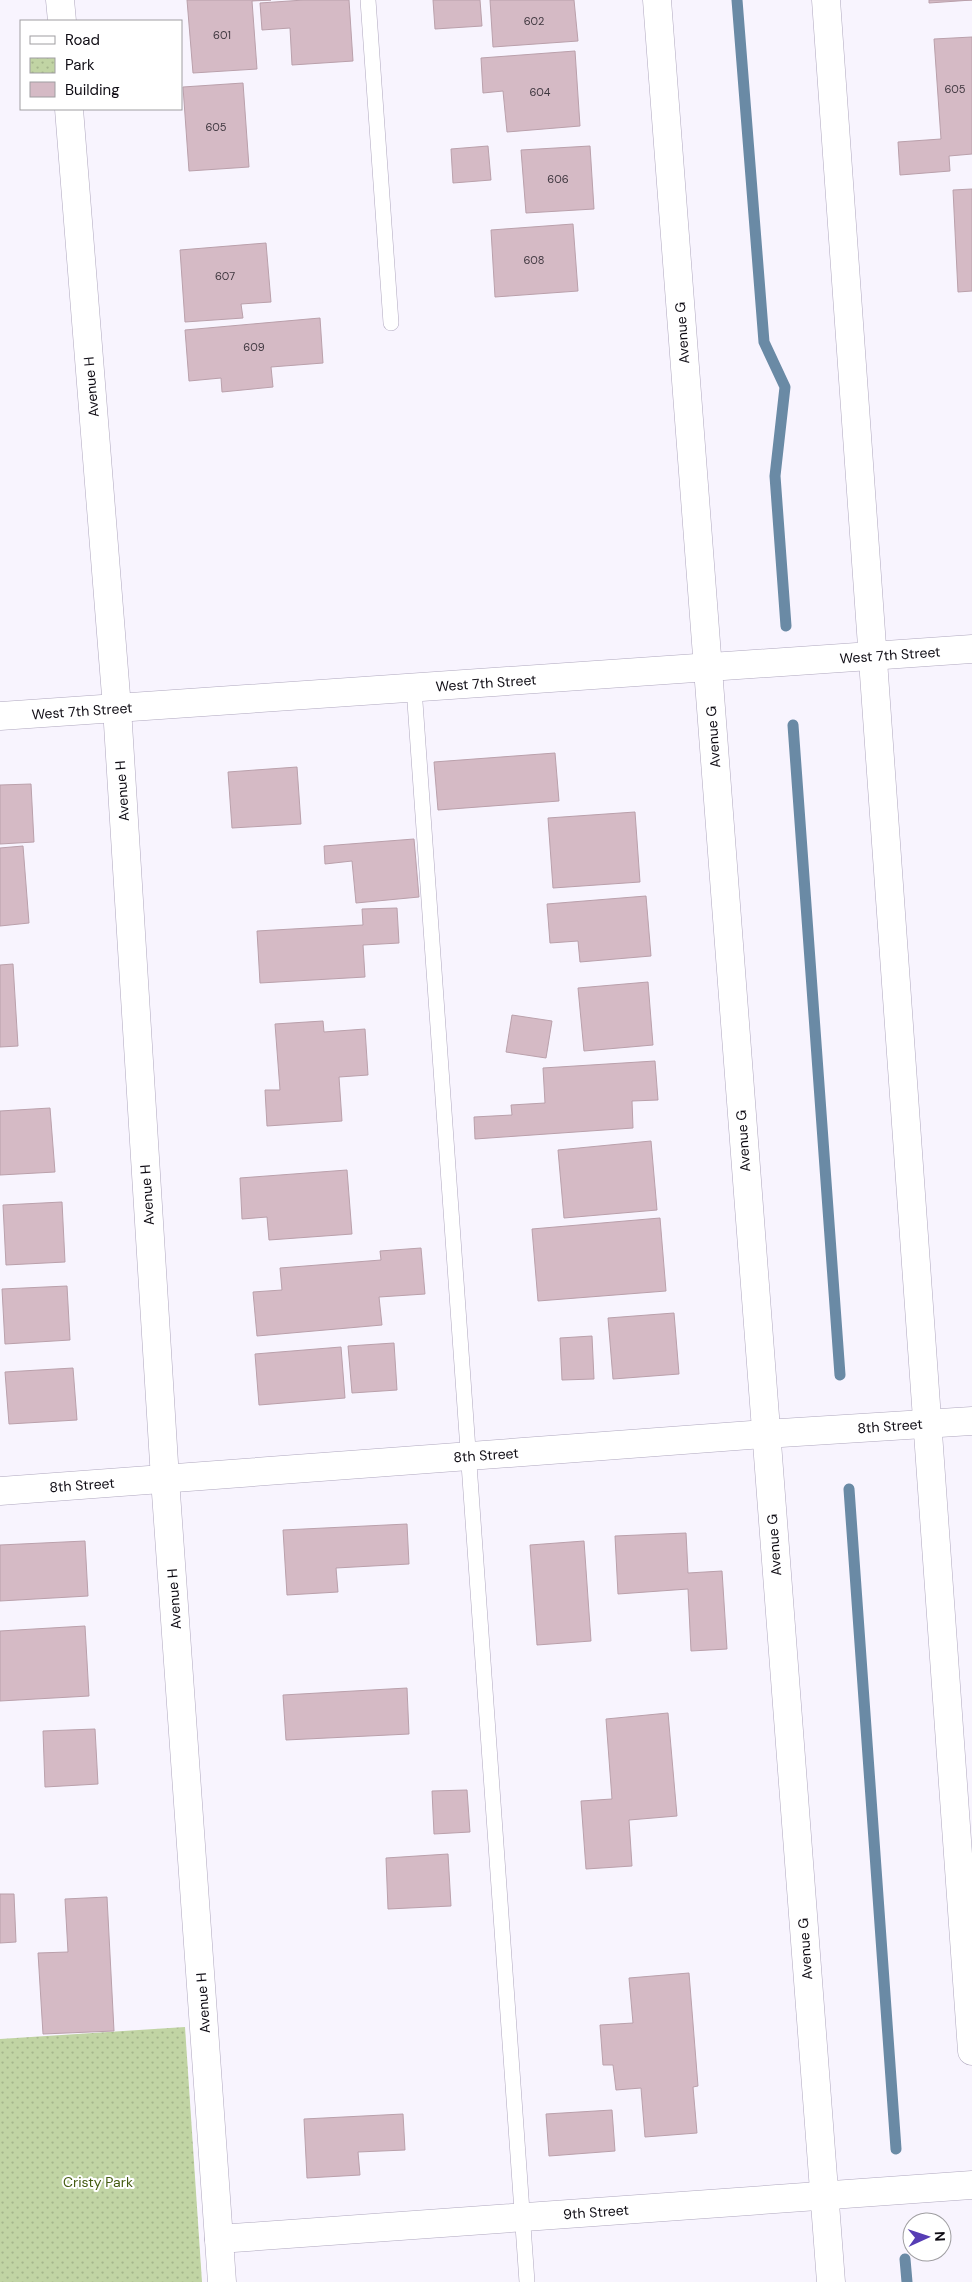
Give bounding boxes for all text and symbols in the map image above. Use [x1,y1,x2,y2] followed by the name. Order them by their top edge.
[524,14,544,28] house number: 602
[20,20,182,110] legend
[213,28,231,42] house number: 601
[65,30,100,50] text: Road
[65,55,95,75] text: Park
[65,80,120,100] text: Building
[944,82,966,96] house number: 605
[529,85,551,99] house number: 604
[205,120,227,134] house number: 605
[547,172,569,186] house number: 606
[523,253,545,267] house number: 608
[215,269,235,283] house number: 607
[671,301,693,365] street label: Avenue G
[243,340,265,354] house number: 609
[79,356,103,418] street label: Avenue H
[839,642,941,668] street label: West 7th Street
[435,670,537,696] street label: West 7th Street
[31,698,133,724] street label: West 7th Street
[702,705,724,769] street label: Avenue G
[111,760,133,822] street label: Avenue H
[732,1109,754,1173] street label: Avenue G
[136,1164,158,1226] street label: Avenue H
[857,1415,923,1437] street label: 8th Street
[453,1444,519,1466] street label: 8th Street
[49,1474,115,1496] street label: 8th Street
[763,1513,785,1577] street label: Avenue G
[163,1568,185,1630] street label: Avenue H
[794,1917,816,1981] street label: Avenue G
[192,1972,214,2034] street label: Avenue H
[63,2173,133,2191] park label: Cristy Park
[563,2201,629,2223] street label: 9th Street
[902,2212,952,2262] north arrow
[931,2231,949,2242] text: N

